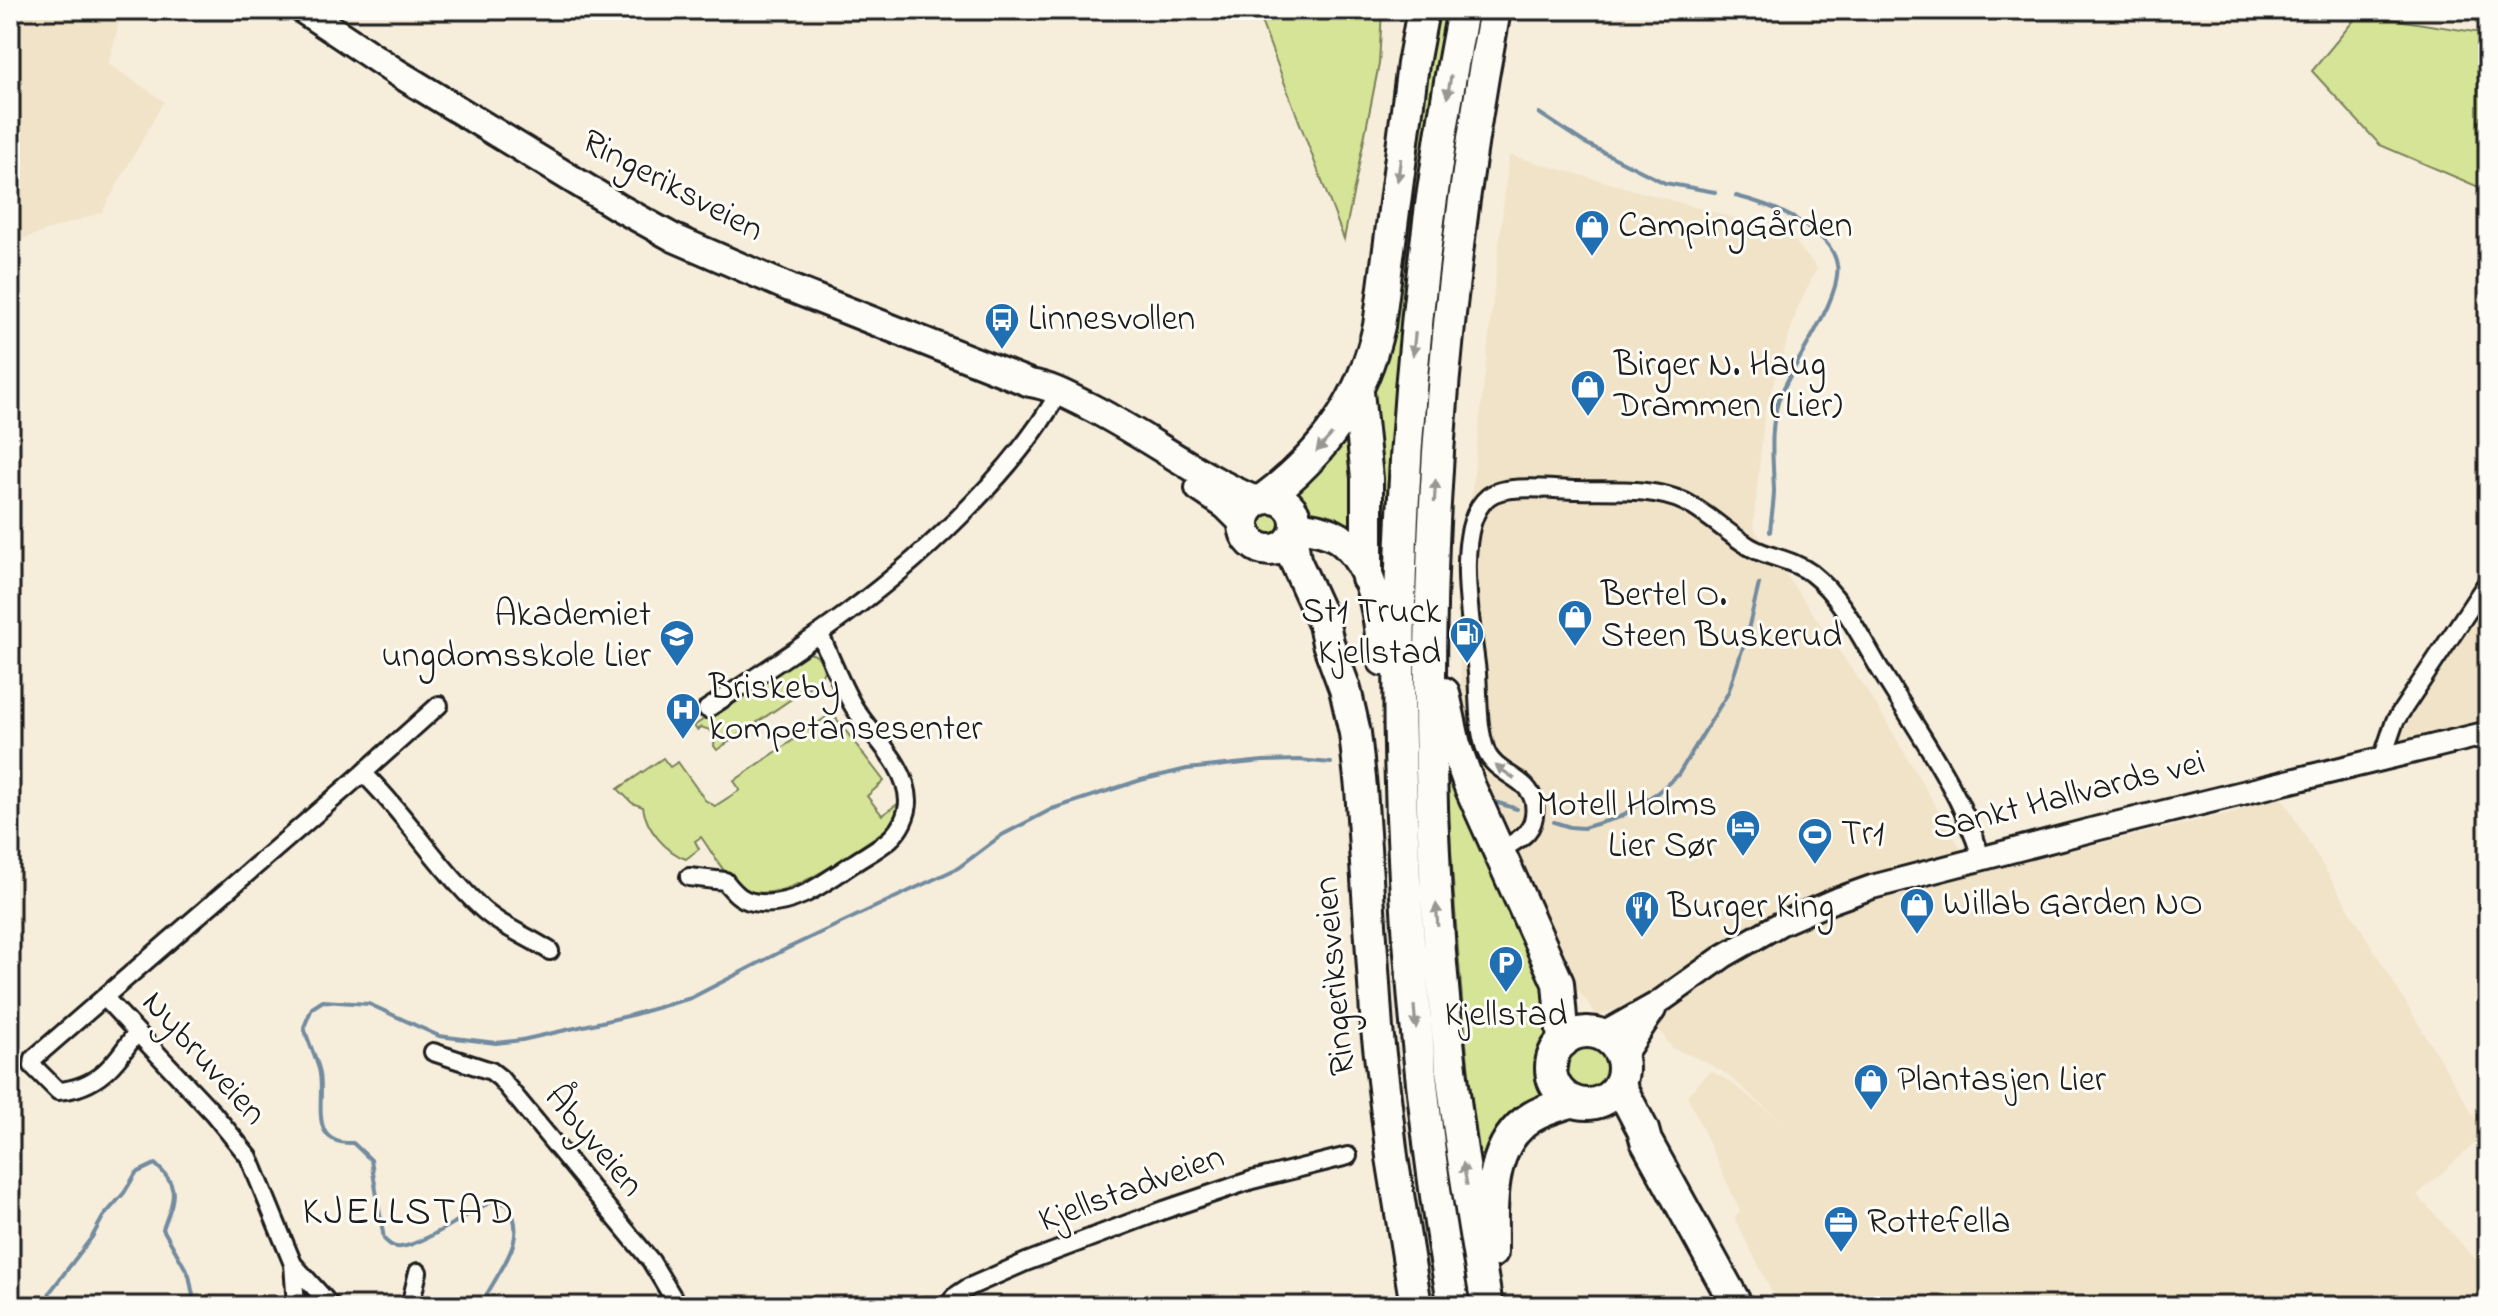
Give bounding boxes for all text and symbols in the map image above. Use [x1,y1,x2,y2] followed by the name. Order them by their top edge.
[1442,74,1454,99] one-way arrow
[571,117,773,257] street label: Ringeriksveien
[1393,158,1406,183] one-way arrow
[1618,201,1852,254] place label: CampingGården
[1573,208,1611,258] shop icon: CampingGården
[1028,294,1195,347] place label: Linnesvollen
[983,301,1021,351] bus stop icon: Linnesvollen
[1408,332,1421,357] one-way arrow
[1613,340,1843,434] place label: Birger N. Haug Drammen (Lier)
[1569,368,1607,418] shop icon: Birger N. Haug Drammen (Lier)
[1316,433,1334,452] one-way arrow
[1429,478,1442,503] one-way arrow
[1600,570,1842,664] place label: Bertel O. Steen Buskerud
[1301,587,1441,681] place label: St1 Truck Kjellstad
[381,590,652,684] place label: Akademiet ungdomsskole Lier
[1556,598,1594,648] shop icon: Bertel O. Steen Buskerud
[1448,615,1486,665] fuel station icon: St1 Truck Kjellstad
[658,618,696,668] school or university icon: Akademiet ungdomsskole Lier
[708,663,983,757] place label: Briskeby kompetansesenter
[664,691,702,741] hospital icon: Briskeby kompetansesenter
[1927,738,2211,856] street label: Sankt Hallvards vei
[1495,765,1516,780] one-way arrow
[1536,780,1718,874] place label: Motell Holms Lier Sør
[1724,808,1762,858] hotel icon: Motell Holms Lier Sør
[1841,809,1884,862] place label: Tr1
[1796,816,1834,866] sports icon: Tr1
[1301,874,1371,1078] street label: Ringeriksveien
[1943,879,2203,932] place label: Willab Garden NO
[1667,882,1834,935] place label: Burger King
[1898,886,1936,936] shop icon: Willab Garden NO
[1623,889,1661,939] restaurant icon: Burger King
[1431,902,1444,927] one-way arrow
[1487,944,1525,994] parking icon: Kjellstad
[128,979,278,1139] street label: Nybruveien
[1445,990,1567,1043] place label: Kjellstad
[1409,1005,1422,1030] one-way arrow
[1897,1055,2107,1108] place label: Plantasjen Lier
[1852,1062,1890,1112] shop icon: Plantasjen Lier
[530,1074,656,1210] street label: Åbyveien
[1032,1132,1232,1248] street label: Kjellstadveien
[1458,1161,1470,1186] one-way arrow
[302,1184,516,1243] district label: KJELLSTAD
[1867,1197,2010,1250] place label: Rottefella
[1822,1204,1860,1254] office icon: Rottefella

